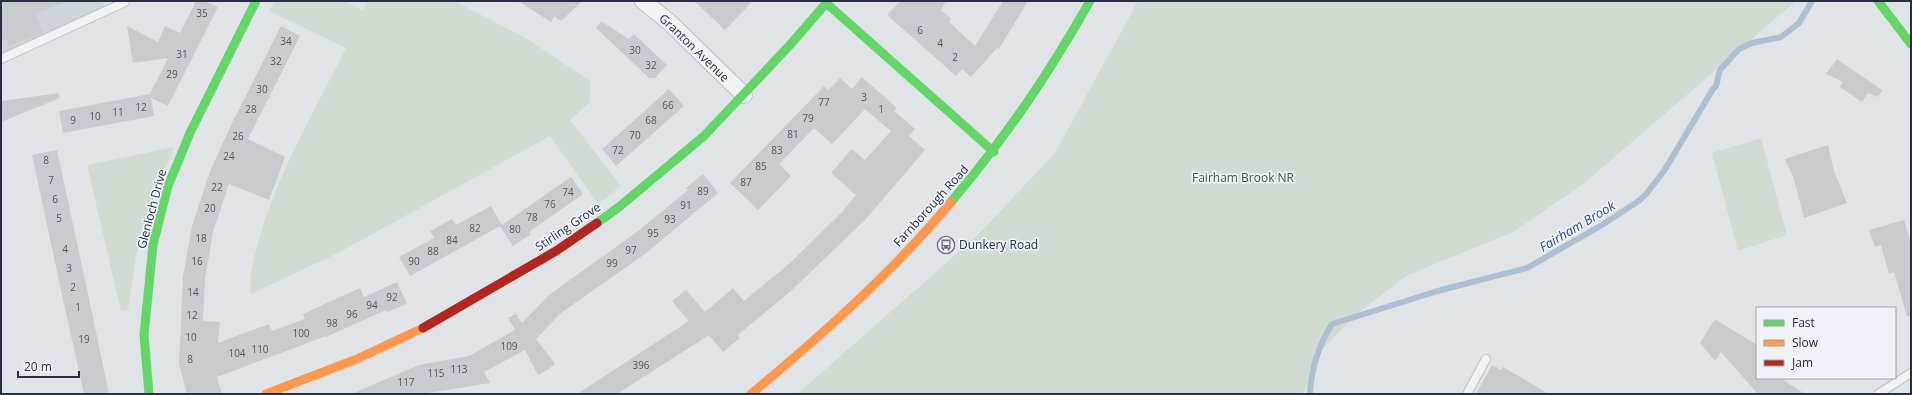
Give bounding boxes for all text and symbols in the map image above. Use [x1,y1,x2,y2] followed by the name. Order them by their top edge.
[196,6,208,20] house number: 35
[656,10,733,86] street label: Granton Avenue
[917,23,923,37] house number: 6
[280,34,292,48] house number: 34
[937,36,943,50] house number: 4
[629,43,641,57] house number: 30
[176,47,188,61] house number: 31
[952,50,958,64] house number: 2
[270,54,282,68] house number: 32
[645,58,657,72] house number: 32
[166,67,178,81] house number: 29
[256,82,268,96] house number: 30
[861,90,867,104] house number: 3
[818,95,830,109] house number: 77
[662,98,674,112] house number: 66
[135,100,147,114] house number: 12
[245,102,257,116] house number: 28
[878,102,884,116] house number: 1
[112,105,124,119] house number: 11
[89,109,101,123] house number: 10
[802,111,814,125] house number: 79
[70,113,76,127] house number: 9
[645,113,657,127] house number: 68
[787,127,799,141] house number: 81
[629,128,641,142] house number: 70
[232,129,244,143] house number: 26
[612,143,624,157] house number: 72
[771,143,783,157] house number: 83
[223,149,235,163] house number: 24
[43,153,49,167] house number: 8
[755,159,767,173] house number: 85
[889,161,972,250] street label: Farnborough Road
[133,167,170,251] street label: Glenloch Drive
[1192,169,1295,186] park label: Fairham Brook NR
[48,173,54,187] house number: 7
[740,175,752,189] house number: 87
[211,180,223,194] house number: 22
[697,184,709,198] house number: 89
[562,185,574,199] house number: 74
[52,192,58,206] house number: 6
[1536,196,1619,256] water label: Fairham Brook
[544,197,556,211] house number: 76
[532,198,604,255] street label: Stirling Grove
[680,198,692,212] house number: 91
[204,201,216,215] house number: 20
[526,210,538,224] house number: 78
[56,211,62,225] house number: 5
[664,212,676,226] house number: 93
[469,221,481,235] house number: 82
[509,222,521,236] house number: 80
[647,226,659,240] house number: 95
[195,231,207,245] house number: 18
[446,233,458,247] house number: 84
[936,235,956,255] bus stop icon: Dunkery Road
[959,236,1038,253] place label: Dunkery Road
[62,242,68,256] house number: 4
[625,243,637,257] house number: 97
[427,244,439,258] house number: 88
[191,254,203,268] house number: 16
[408,254,420,268] house number: 90
[606,256,618,270] house number: 99
[66,261,72,275] house number: 3
[70,280,76,294] house number: 2
[187,285,199,299] house number: 14
[386,290,398,304] house number: 92
[366,298,378,312] house number: 94
[75,300,81,314] house number: 1
[346,307,358,321] house number: 96
[1756,307,1896,379] legend
[186,308,198,322] house number: 12
[1792,314,1815,331] text: Fast
[326,316,338,330] house number: 98
[292,326,310,340] house number: 100
[185,330,197,344] house number: 10
[78,332,90,346] house number: 19
[1792,334,1819,351] text: Slow
[500,339,518,353] house number: 109
[251,342,269,356] house number: 110
[228,346,246,360] house number: 104
[187,352,193,366] house number: 8
[18,353,79,379] scale bar
[1791,354,1813,371] text: Jam
[24,358,52,375] text: 20 m
[632,358,650,372] house number: 396
[450,362,468,376] house number: 113
[427,366,445,380] house number: 115
[397,375,415,389] house number: 117

